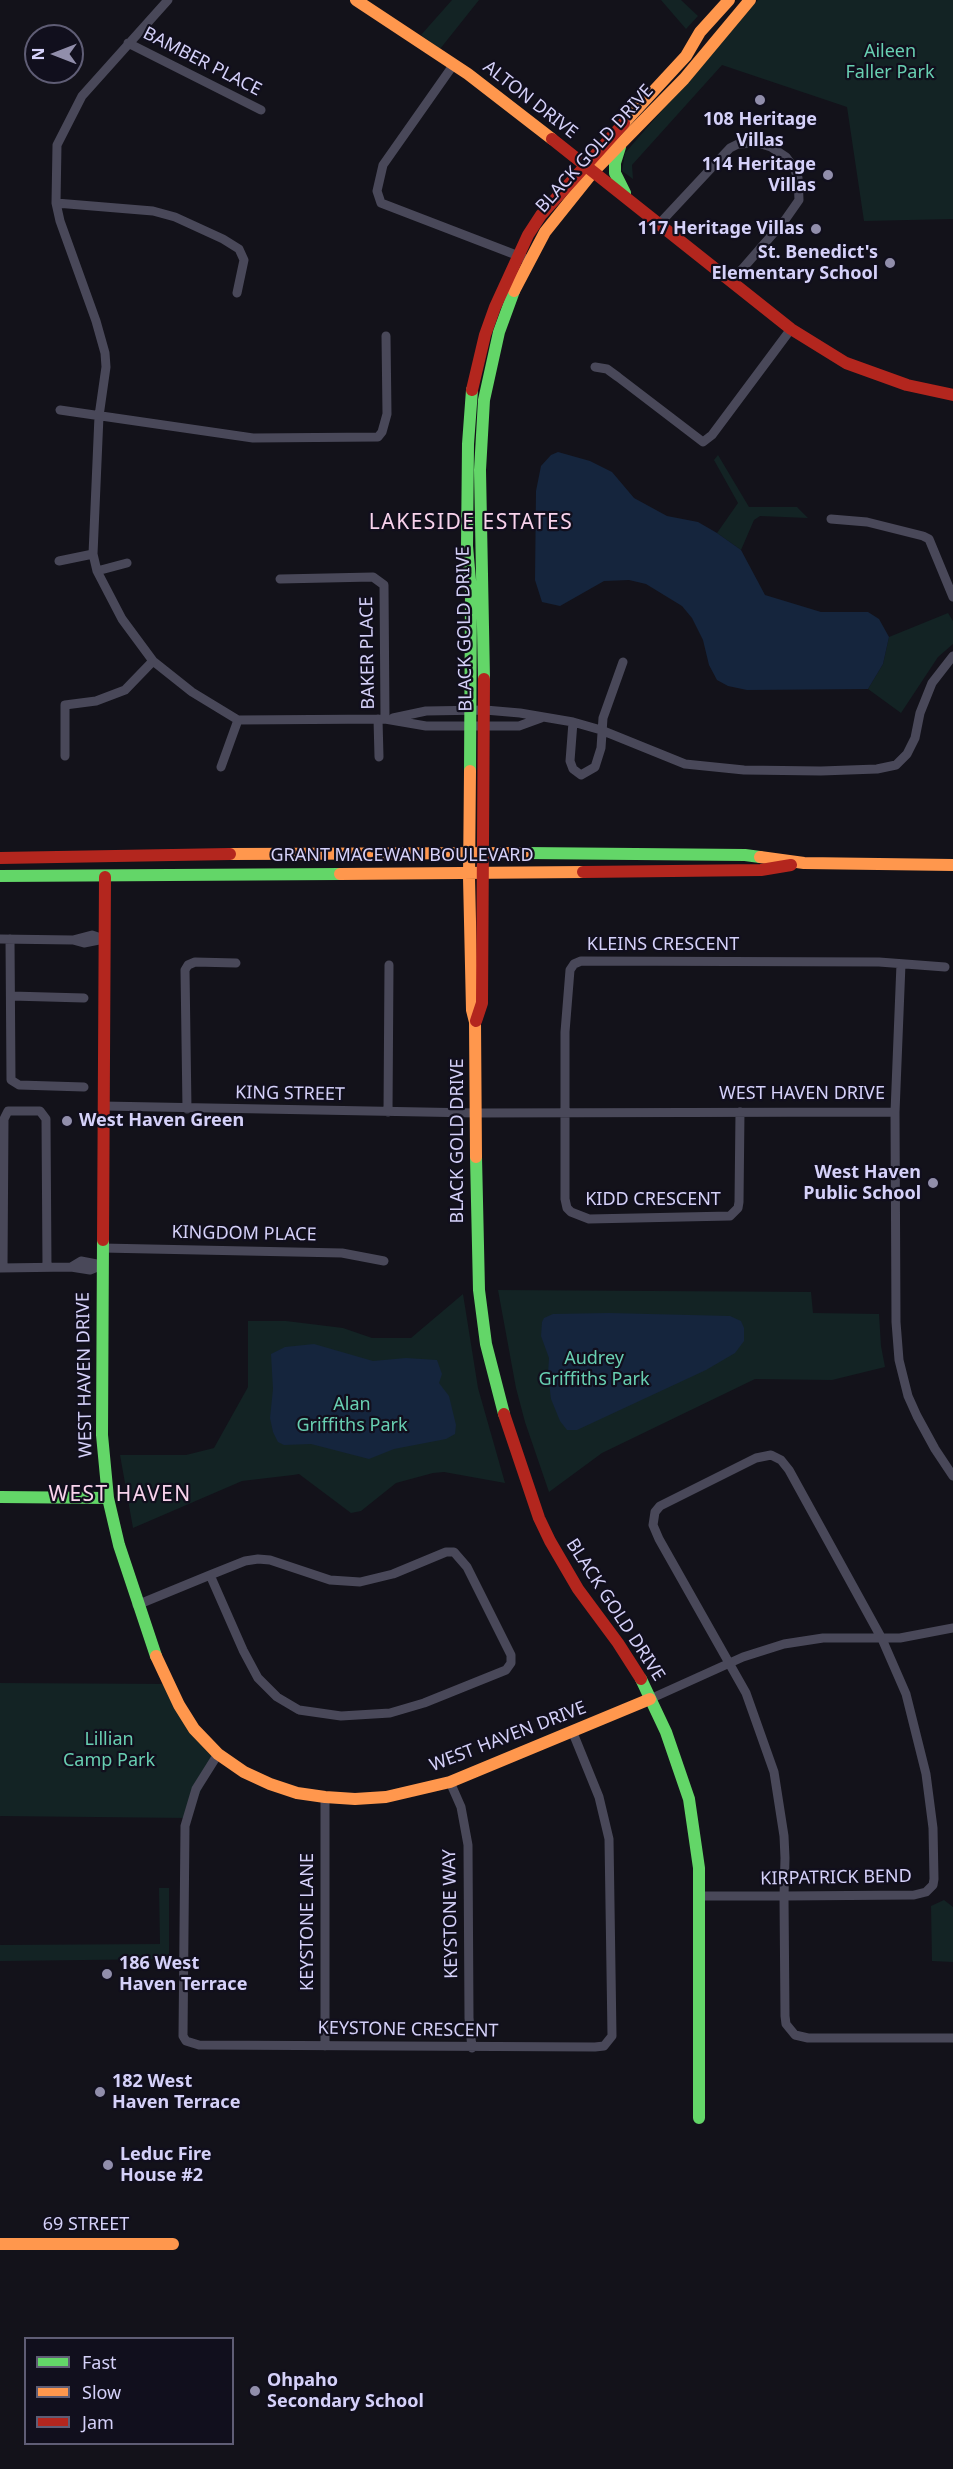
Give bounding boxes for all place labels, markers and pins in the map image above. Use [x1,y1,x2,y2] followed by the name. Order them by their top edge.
[753,93,767,107] marker: 108 Heritage Villas
[703,109,817,152] place label: 108 Heritage Villas
[702,154,816,196] place label: 114 Heritage Villas
[821,168,835,182] marker: 114 Heritage Villas
[637,218,804,240] place label: 117 Heritage Villas
[809,222,823,236] marker: 117 Heritage Villas
[711,242,878,284] place label: St. Benedict's Elementary School
[883,256,897,270] marker: St. Benedict's Elementary School
[79,1110,244,1132] place label: West Haven Green
[60,1114,74,1128] marker: West Haven Green
[803,1162,921,1204] place label: West Haven Public School
[926,1176,940,1190] marker: West Haven Public School
[119,1953,247,1996] place label: 186 West Haven Terrace
[100,1967,114,1981] marker: 186 West Haven Terrace
[112,2071,240,2114] place label: 182 West Haven Terrace
[93,2085,107,2099] marker: 182 West Haven Terrace
[120,2144,212,2186] place label: Leduc Fire House #2
[101,2158,115,2172] marker: Leduc Fire House #2
[267,2370,424,2412] place label: Ohpaho Secondary School
[248,2384,262,2398] marker: Ohpaho Secondary School

